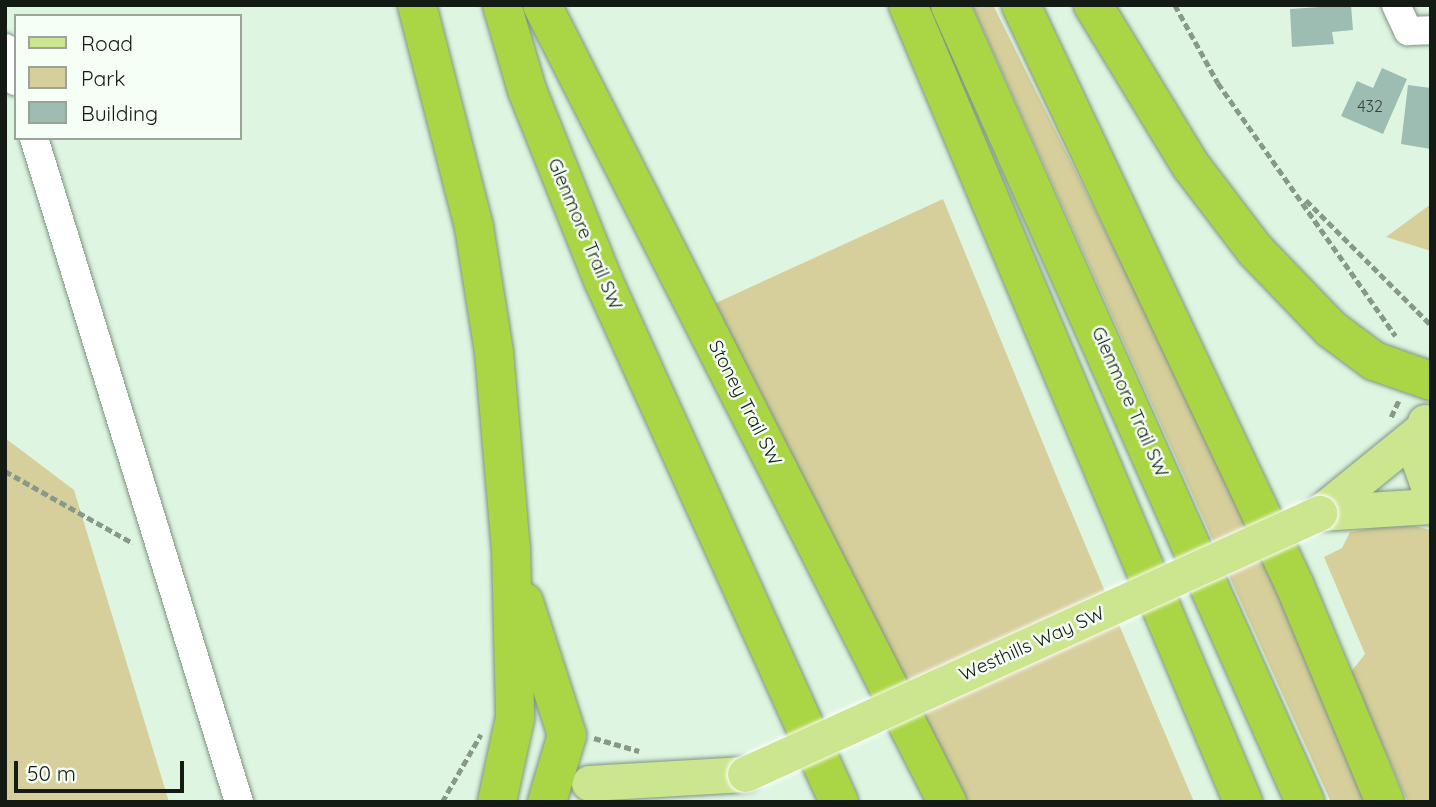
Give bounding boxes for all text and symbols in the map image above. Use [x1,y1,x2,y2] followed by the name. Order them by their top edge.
[14,14,242,140] legend
[81,30,133,56] text: Road
[81,65,125,91] text: Park
[1357,96,1383,116] house number: 432
[81,100,158,126] text: Building
[543,155,627,313] street label: Glenmore Trail SW
[1087,323,1173,481] street label: Glenmore Trail SW
[704,336,786,470] street label: Stoney Trail SW
[956,602,1108,686] street label: Westhills Way SW
[18,748,187,792] scale bar
[27,760,76,786] text: 50 m

